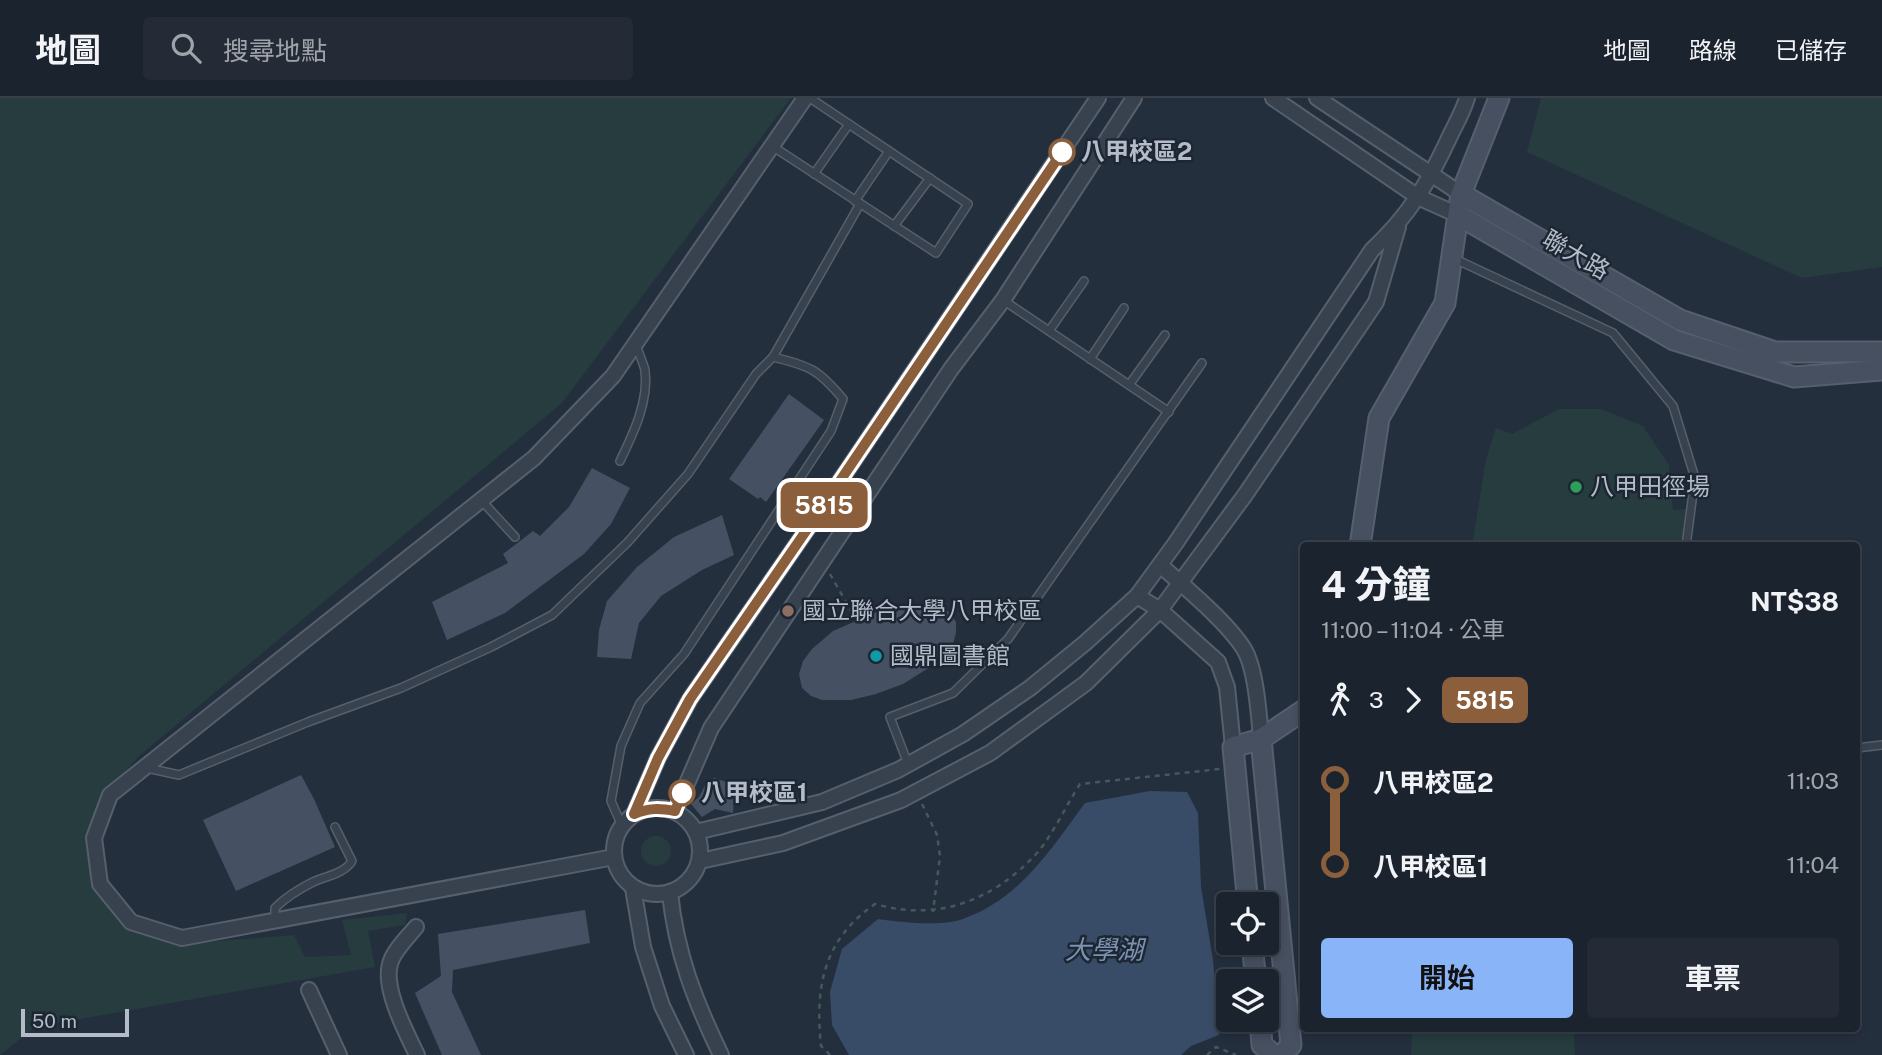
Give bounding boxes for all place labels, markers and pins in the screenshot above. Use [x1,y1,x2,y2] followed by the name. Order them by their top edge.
[1081,137,1192,165] place label: 八甲校區2
[1049,139,1075,165] marker: 八甲校區2
[1590,472,1710,500] place label: 八甲田徑場
[1568,479,1584,495] marker: 八甲田徑場
[802,596,1042,624] place label: 國立聯合大學八甲校區
[780,603,796,619] marker: 國立聯合大學八甲校區
[890,641,1010,669] place label: 國鼎圖書館
[868,648,884,664] marker: 國鼎圖書館
[701,778,807,806] place label: 八甲校區1
[669,780,695,806] marker: 八甲校區1

